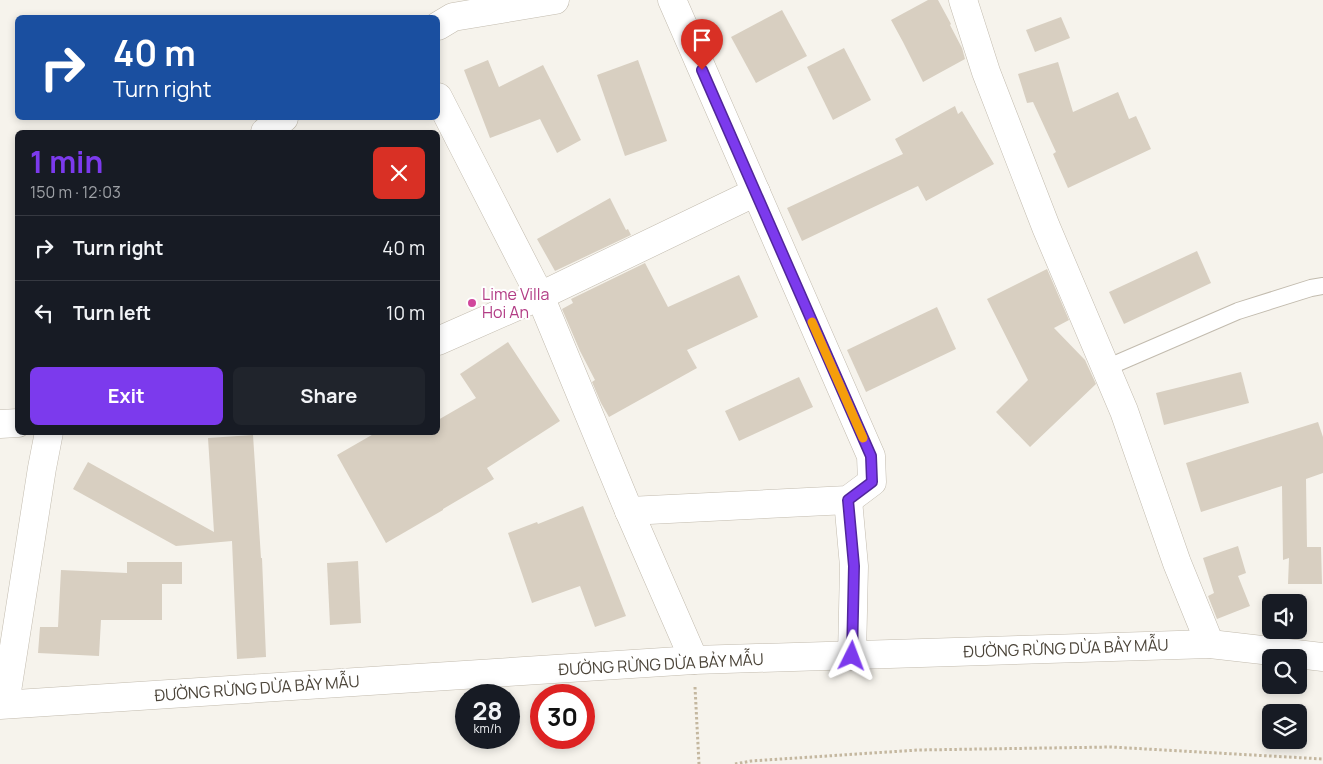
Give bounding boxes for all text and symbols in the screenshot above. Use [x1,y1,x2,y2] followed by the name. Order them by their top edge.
[681,19,723,70] pin
[688,26,716,54] icon: arrive
[113,29,196,77] text: 40 m
[30,35,95,100] icon: right
[113,74,211,104] text: Turn right
[30,141,103,182] text: 1 min
[373,147,425,199] button: close
[30,181,121,203] text: 150 m · 12:03
[30,234,58,262] icon: right
[73,235,163,261] text: Turn right
[382,235,425,261] text: 40 m
[482,283,549,323] place label: Lime Villa Hoi An
[466,297,478,309] marker: Lime Villa Hoi An
[30,299,58,327] icon: left
[73,300,151,326] text: Turn left
[386,300,425,326] text: 10 m
[30,367,223,425] button: Exit
[233,367,425,425] button: Share
[1262,594,1307,749] map controls
[1262,594,1307,639] button: sound
[825,629,877,681] position arrow
[963,632,1169,663] street label: ĐƯỜNG RỪNG DỪA BẢY MẪU
[558,647,764,680] street label: ĐƯỜNG RỪNG DỪA BẢY MẪU
[1262,649,1307,694] button: search
[154,669,360,706] street label: ĐƯỜNG RỪNG DỪA BẢY MẪU
[530,684,595,749] speed limit sign: 30
[472,693,503,728] text: 28
[1262,704,1307,749] button: layers
[474,720,501,737] text: km/h

